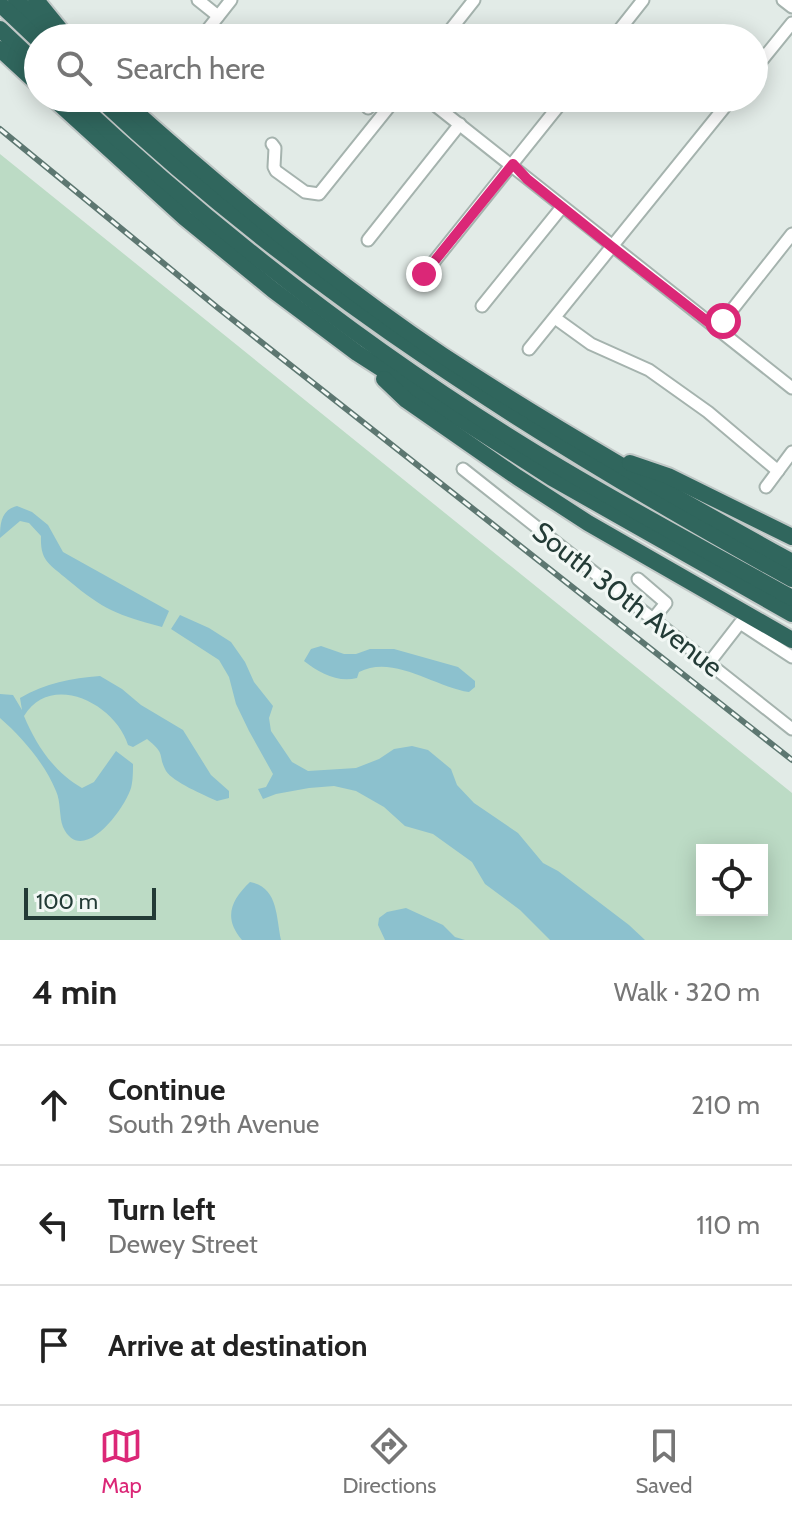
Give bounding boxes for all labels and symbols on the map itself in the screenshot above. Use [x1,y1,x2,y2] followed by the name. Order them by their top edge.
[406,256,442,292] route end
[705,303,741,339] route start
[526,514,730,684] street label: South 30th Avenue
[24,884,156,920] scale bar

